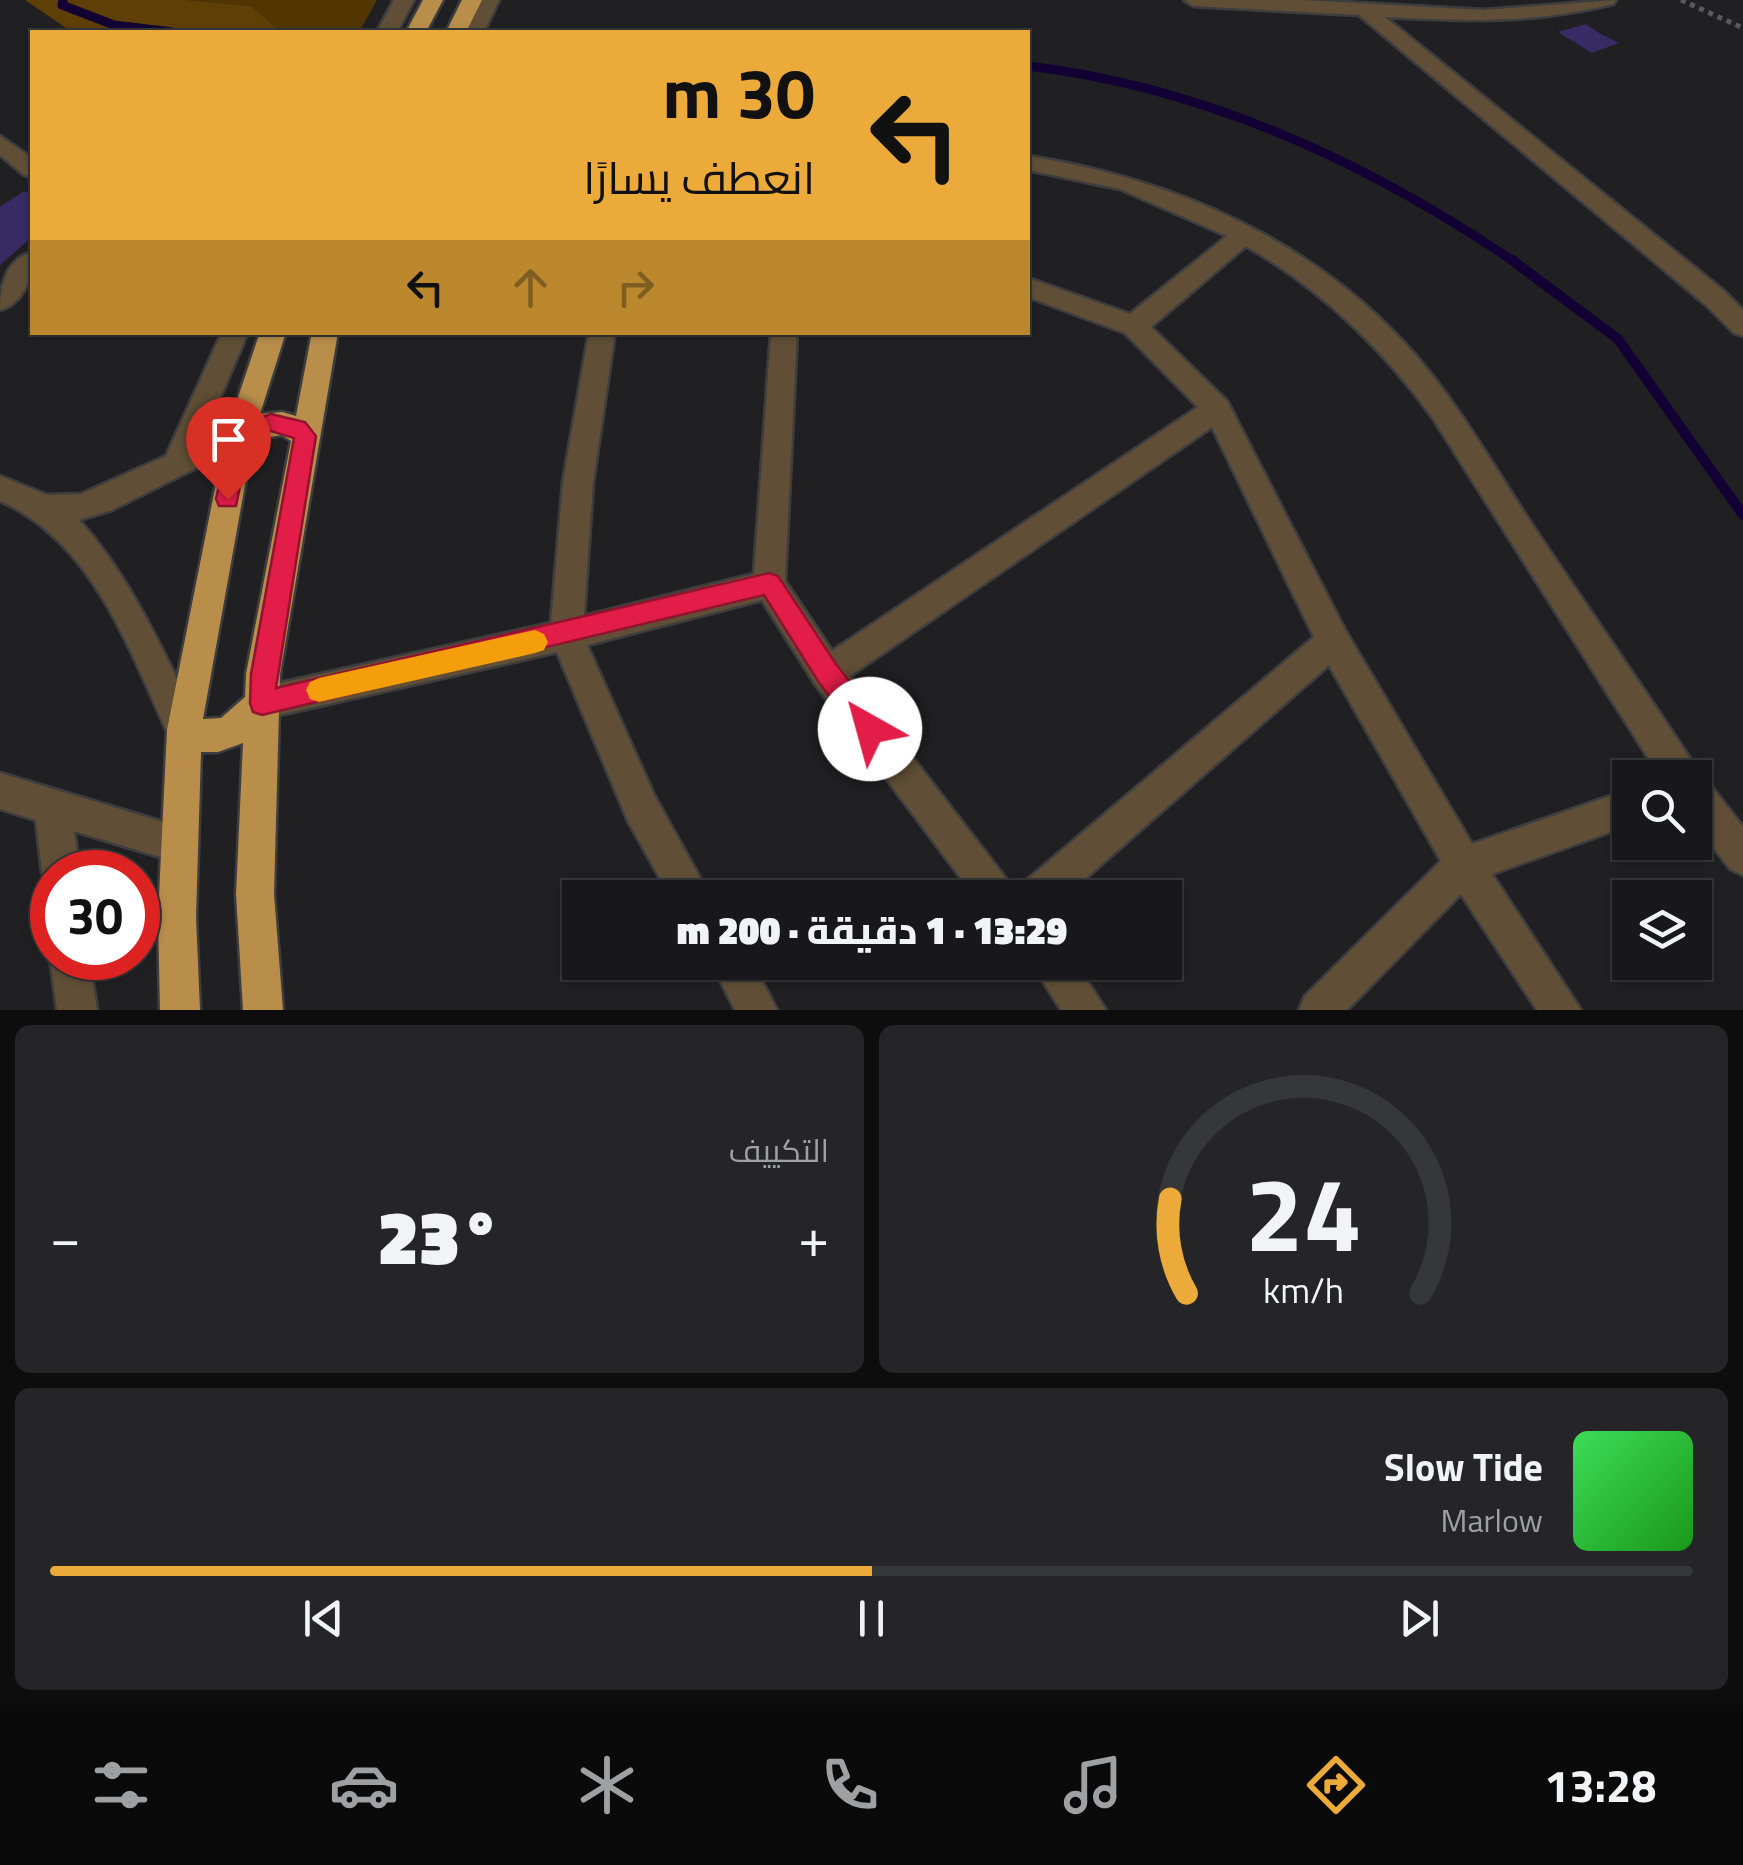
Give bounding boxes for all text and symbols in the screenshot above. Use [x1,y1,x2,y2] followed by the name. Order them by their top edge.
[662,39,815,145] text: 30 m
[850,70,980,200] icon: left
[583,143,815,211] text: انعطف يسارًا
[398,260,453,315] icon: left
[503,260,558,315] icon: ahead
[608,260,663,315] icon: right
[186,397,271,500] pin
[201,412,256,467] icon: arrive
[818,677,922,781] position arrow
[1612,760,1712,980] map controls
[1612,760,1712,860] button: search
[30,850,160,980] speed limit sign: 30
[1612,880,1712,980] button: layers
[677,901,1067,959] text: 13:29 · 1 دقيقة · 200 m
[729,1126,829,1174] text: التكييف
[1245,1133,1362,1291] text: 24
[378,1179,501,1293] text: 23°
[50,1195,81,1278] text: −
[798,1195,829,1278] text: +
[1263,1262,1344,1317] text: km/h
[1384,1438,1543,1496] text: Slow Tide
[1441,1496,1543,1544] text: Marlow
[296,1591,351,1646] icon: previous
[844,1591,899,1646] icon: pause
[1392,1591,1447,1646] icon: next
[86,1750,156,1820] icon: filters
[329,1750,399,1820] icon: car
[572,1750,642,1820] icon: climate
[815,1750,885,1820] icon: phone
[1058,1750,1128,1820] icon: music
[1301,1750,1371,1820] icon: directions
[1544,1751,1657,1819] text: 13:28

